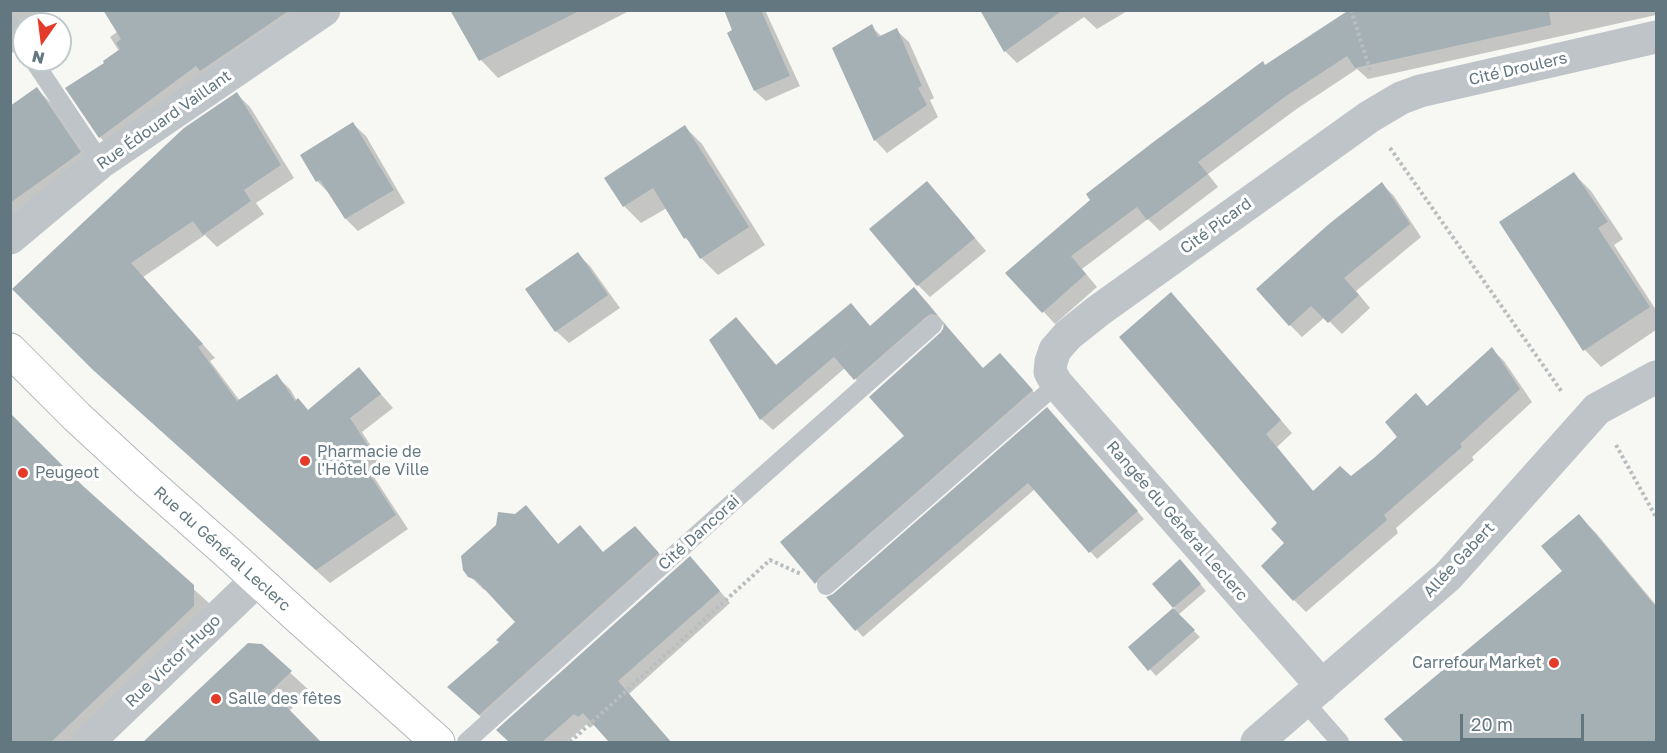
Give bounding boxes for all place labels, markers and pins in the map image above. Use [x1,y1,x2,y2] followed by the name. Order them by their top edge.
[317,442,429,480] place label: Pharmacie de l'Hôtel de Ville
[298,454,312,468] marker: Pharmacie de l'Hôtel de Ville
[35,463,99,483] place label: Peugeot
[16,466,30,480] marker: Peugeot
[1412,653,1542,673] place label: Carrefour Market
[1547,656,1561,670] marker: Carrefour Market
[228,689,341,709] place label: Salle des fêtes
[209,692,223,706] marker: Salle des fêtes

